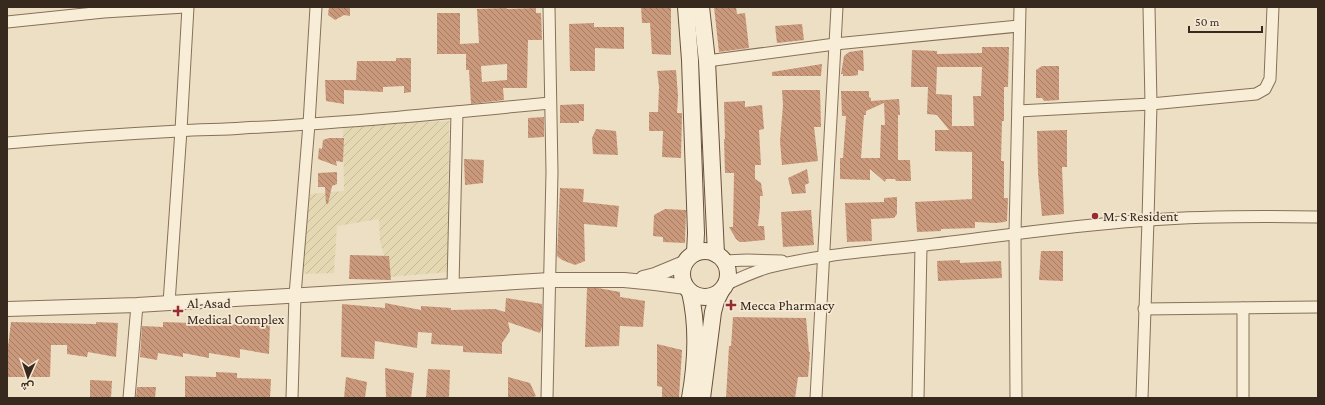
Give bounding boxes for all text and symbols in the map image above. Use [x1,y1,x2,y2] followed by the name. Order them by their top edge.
[1189,8,1262,34] scale bar
[1195,15,1220,29] text: 50 m
[1103,208,1179,224] place label: M. S Resident
[1090,211,1100,221] marker: M. S Resident
[187,295,285,327] place label: Al-Asad Medical Complex
[740,297,835,313] place label: Mecca Pharmacy
[725,299,737,311] marker: Mecca Pharmacy
[172,305,184,317] marker: Al-Asad Medical Complex
[8,357,48,397] north arrow
[21,380,34,393] text: ش

